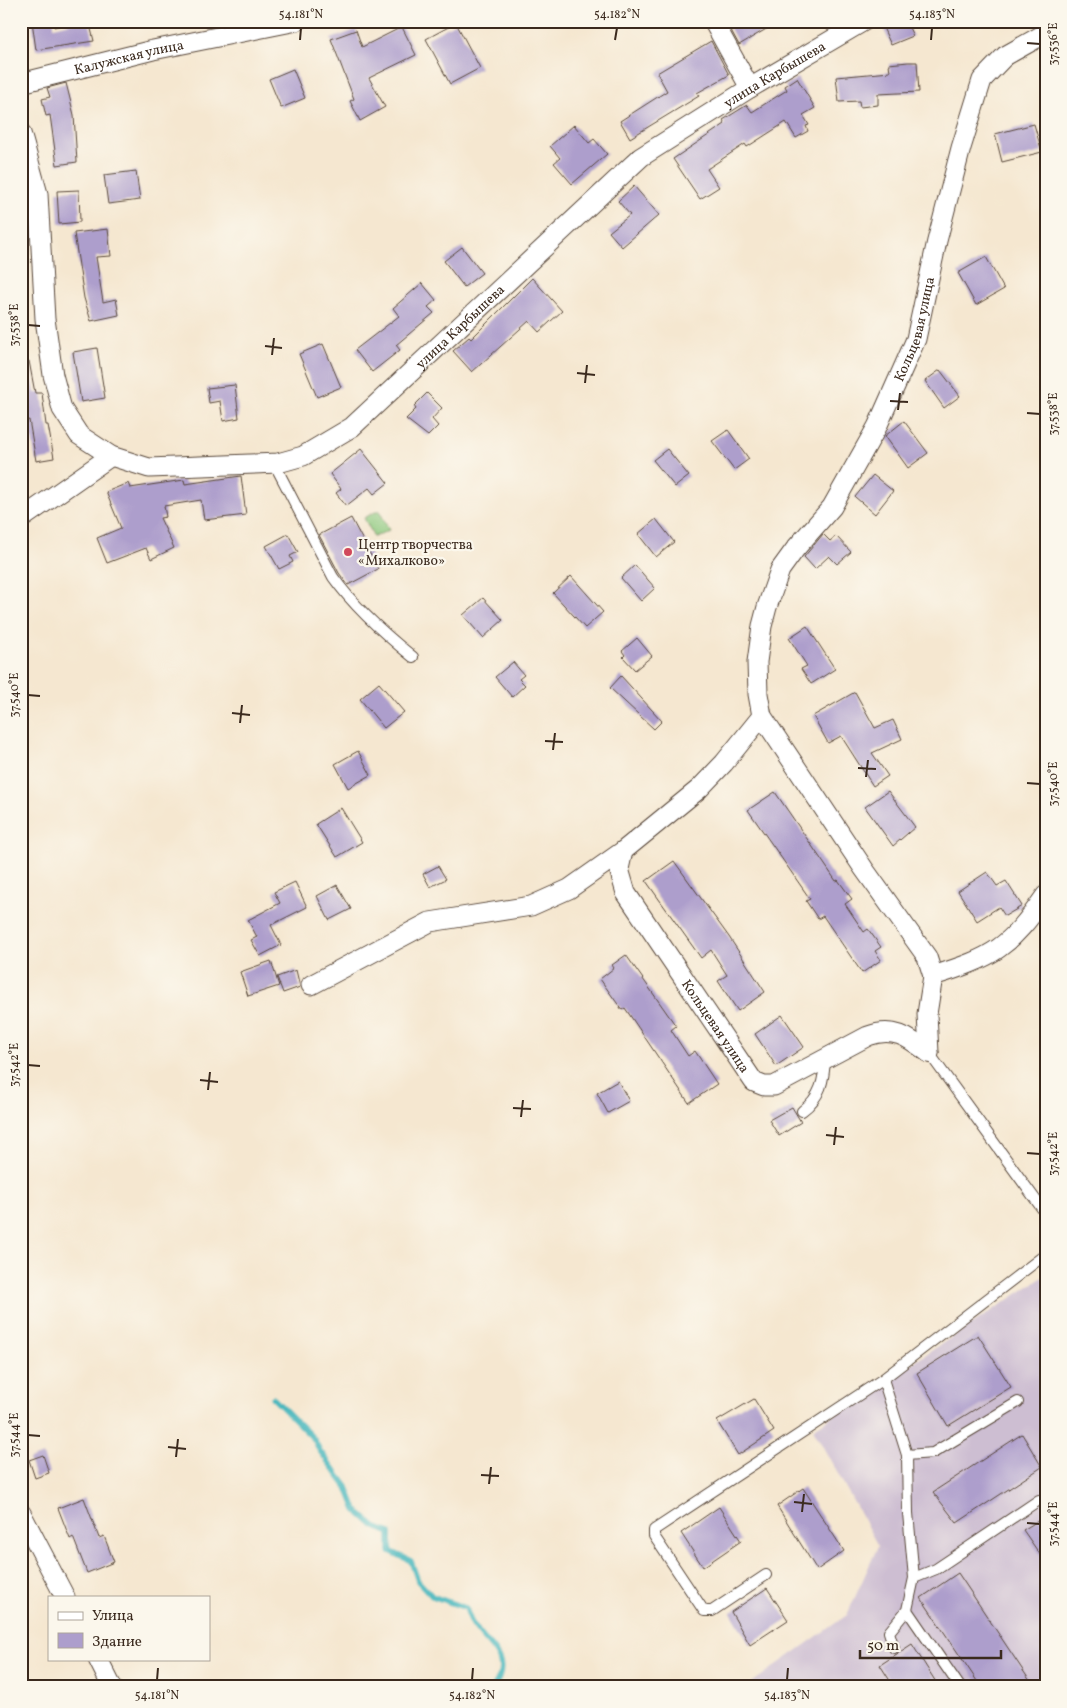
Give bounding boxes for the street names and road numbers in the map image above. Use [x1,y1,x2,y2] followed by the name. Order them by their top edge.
[72,36,185,80] street label: Калужская улица
[721,38,830,113] street label: улица Карбышева
[890,275,940,385] street label: Кольцевая улица
[412,281,510,374] street label: улица Карбышева
[676,976,753,1077] street label: Кольцевая улица

